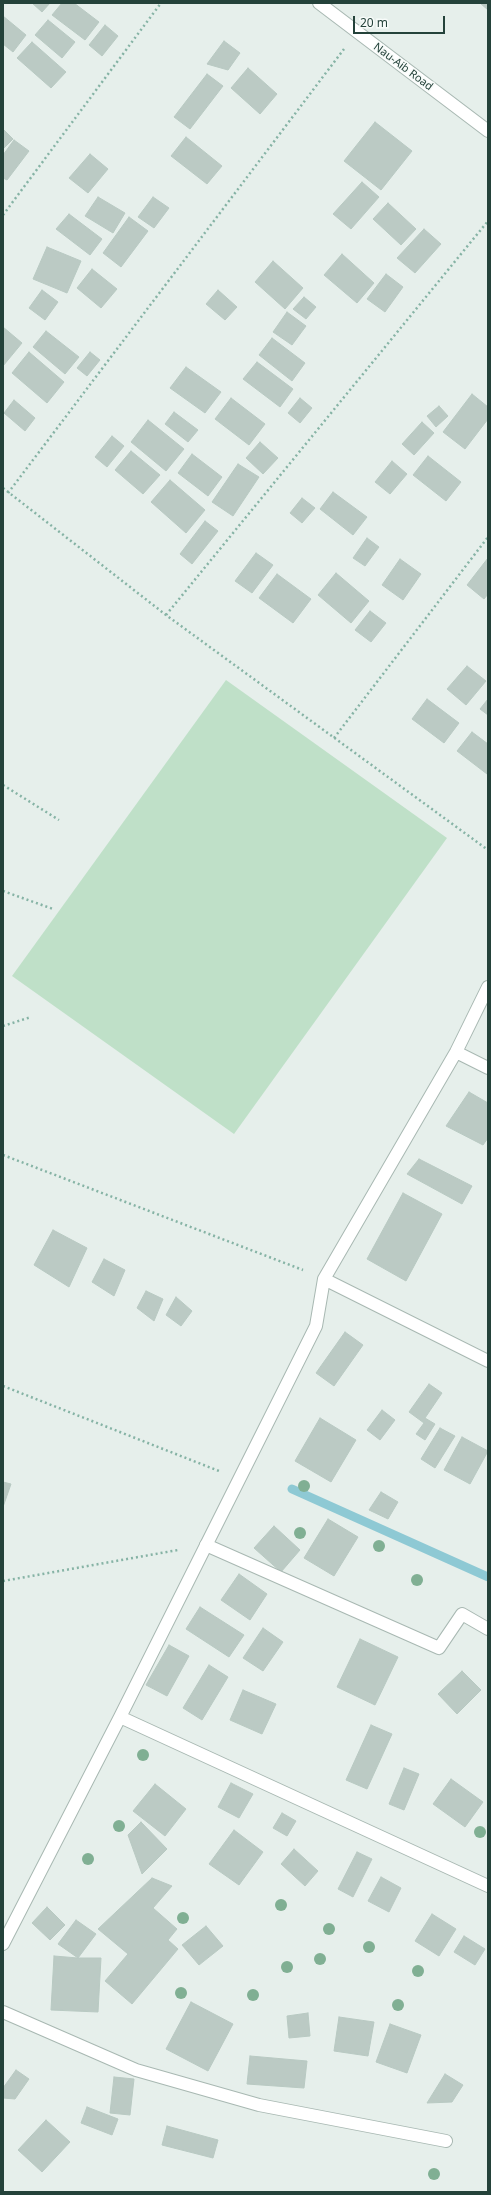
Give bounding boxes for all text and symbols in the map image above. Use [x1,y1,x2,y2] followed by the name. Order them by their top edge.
[355,8,447,34] scale bar
[360,14,388,31] text: 20 m
[371,40,435,94] street label: Nau-Aib Road

